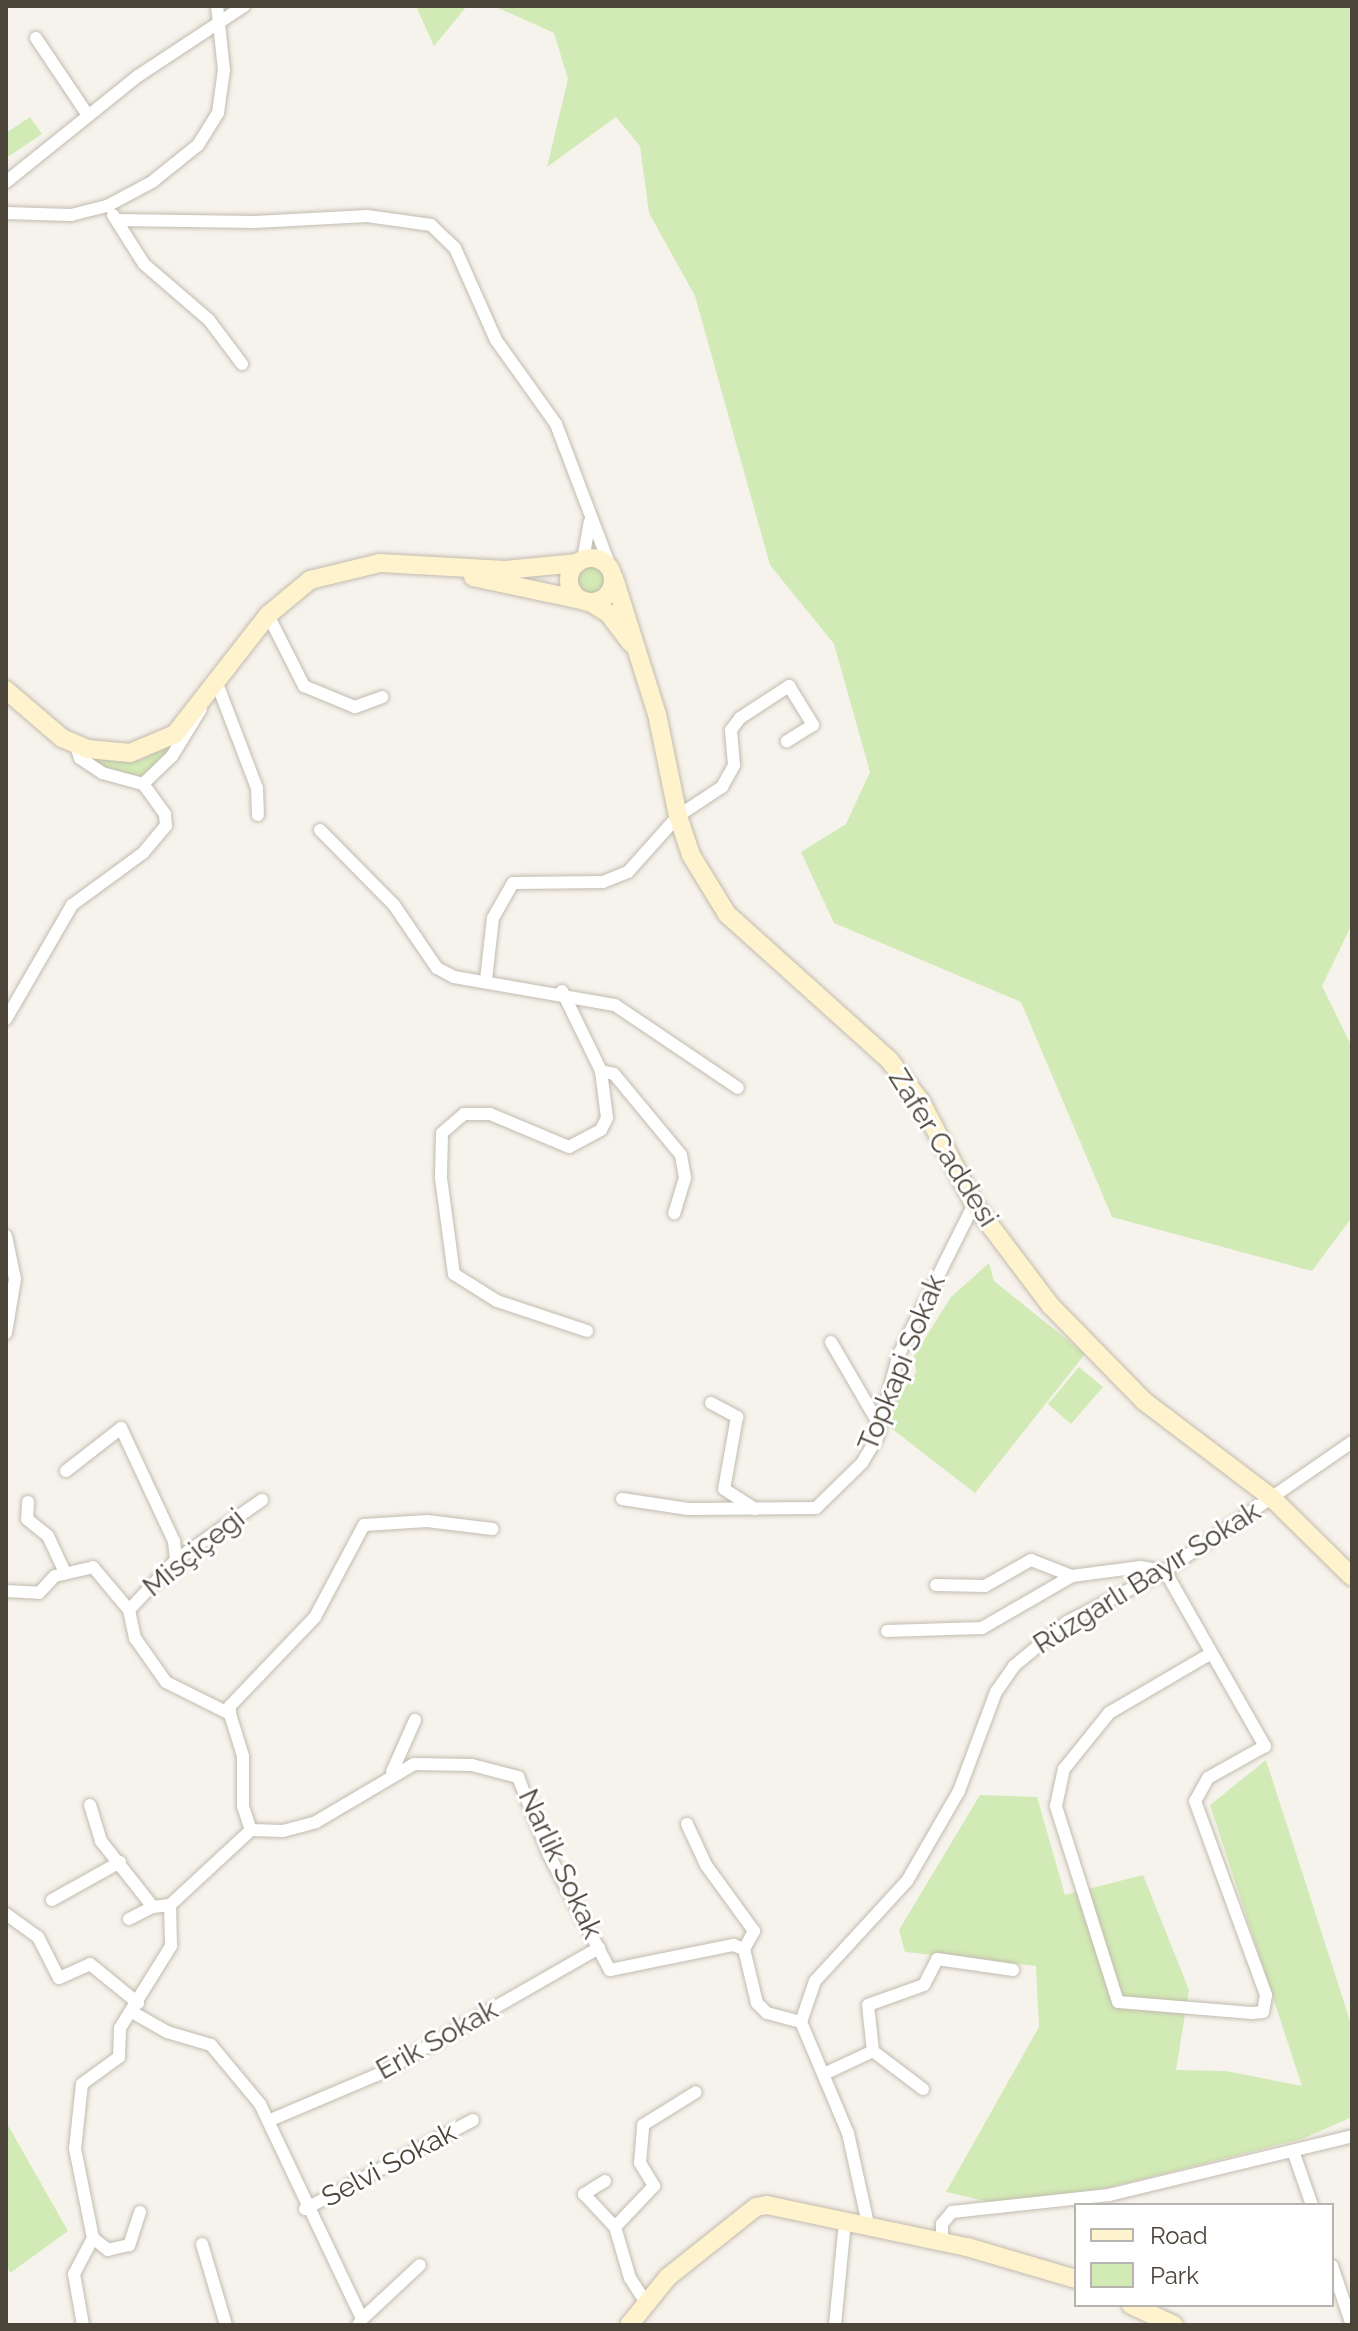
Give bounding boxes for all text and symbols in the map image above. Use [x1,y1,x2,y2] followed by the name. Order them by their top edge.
[881,1063,1005,1233] street label: Zafer Caddesi
[851,1270,953,1456] street label: Topkapi Sokak
[1027,1494,1267,1662] street label: Rüzgarlı Bayır Sokak
[137,1502,251,1604] street label: Misçiçegi
[511,1784,609,1944] street label: Narlik Sokak
[371,1993,503,2087] street label: Erik Sokak
[316,2116,462,2214] street label: Selvi Sokak
[1074,2203,1334,2307] legend
[1150,2221,1208,2250] text: Road
[1150,2261,1199,2290] text: Park

